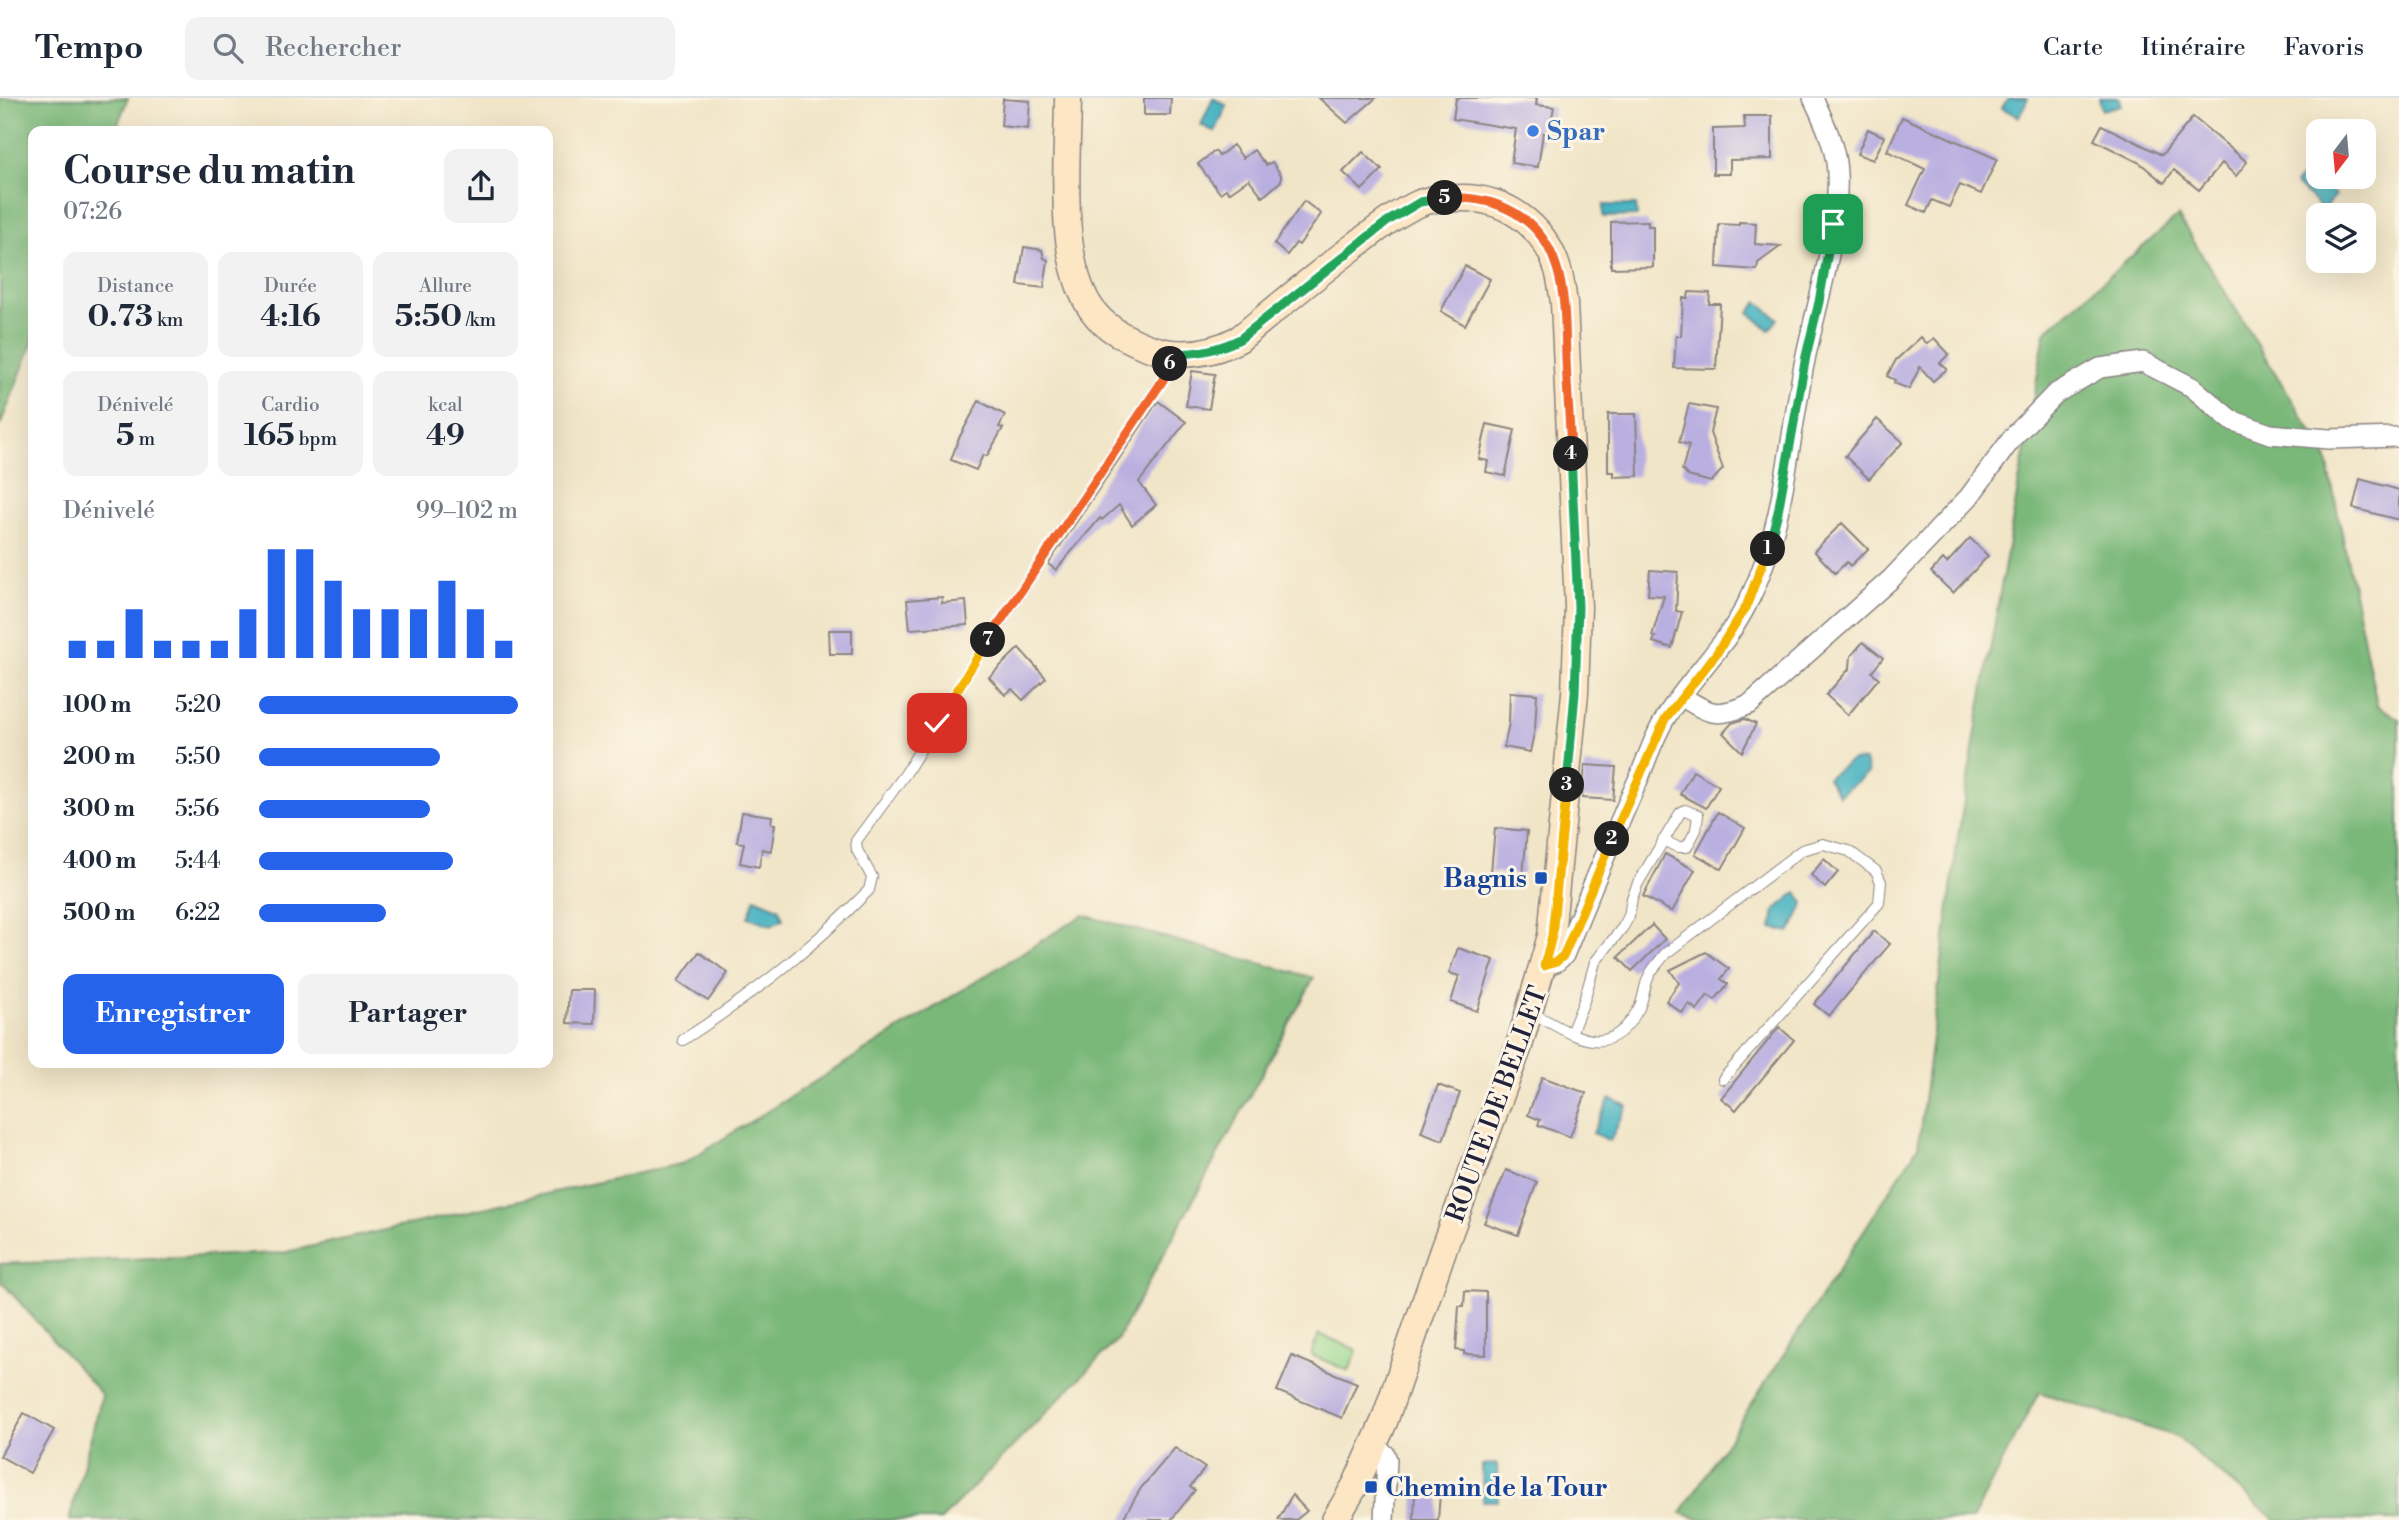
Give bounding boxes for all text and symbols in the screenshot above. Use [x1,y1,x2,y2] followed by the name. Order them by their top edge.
[185,17,675,80] search box
[35,28,143,69] text: Tempo
[209,29,247,67] icon: search
[265,32,401,64] text: Rechercher
[2043,33,2103,63] text: Carte
[2141,33,2246,63] text: Itinéraire
[2284,33,2364,63] text: Favoris
[1547,116,1606,148] place label: Spar
[2306,119,2376,189] north arrow
[2306,119,2376,273] map controls
[1525,123,1541,139] marker: Spar
[63,148,355,195] text: Course du matin
[444,149,518,223] button: share
[1428,180,1462,216] pin: 5
[1439,185,1450,209] text: 5
[1803,194,1863,254] pin
[63,198,122,226] text: 07:26
[2306,203,2376,273] button: layers
[1814,205,1852,243] icon: arrive
[97,274,174,298] text: Distance
[264,274,317,298] text: Durée
[419,274,472,298] text: Allure
[88,298,153,336] text: 0.73
[260,298,321,336] text: 4:16
[395,298,462,336] text: 5:50
[153,308,183,332] text: km
[462,308,496,332] text: /km
[1152,346,1188,382] pin: 6
[1164,351,1175,375] text: 6
[98,393,173,417] text: Dénivelé
[261,393,320,417] text: Cardio
[428,393,463,417] text: kcal
[116,417,135,455] text: 5
[244,417,295,455] text: 165
[426,417,465,455] text: 49
[135,427,155,451] text: m
[295,427,337,451] text: bpm
[1554,436,1588,472] pin: 4
[1564,441,1577,465] text: 4
[63,497,155,525] text: Dénivelé
[416,497,518,525] text: 99–102 m
[1750,532,1786,566] pin: 1
[1763,536,1772,560] text: 1
[970,622,1006,658] pin: 7
[982,627,993,651] text: 7
[63,691,131,719] text: 100 m
[175,691,221,719] text: 5:20
[907,693,967,753] pin
[918,704,956,742] icon: check
[63,743,135,771] text: 200 m
[175,743,221,771] text: 5:50
[1550,768,1584,802] pin: 3
[1561,772,1572,796] text: 3
[63,795,135,823] text: 300 m
[175,795,219,823] text: 5:56
[1594,822,1630,856] pin: 2
[1606,826,1617,850] text: 2
[63,847,136,875] text: 400 m
[175,847,221,875] text: 5:44
[1443,863,1527,895] place label: Bagnis
[1533,870,1549,886] marker: Bagnis
[63,899,135,927] text: 500 m
[175,899,220,927] text: 6:22
[63,974,284,1054] button: Enregistrer
[298,974,518,1054] button: Partager
[1439,982,1555,1227] street label: ROUTE DE BELLET
[1385,1472,1608,1504] place label: Chemin de la Tour
[1363,1479,1379,1495] marker: Chemin de la Tour

